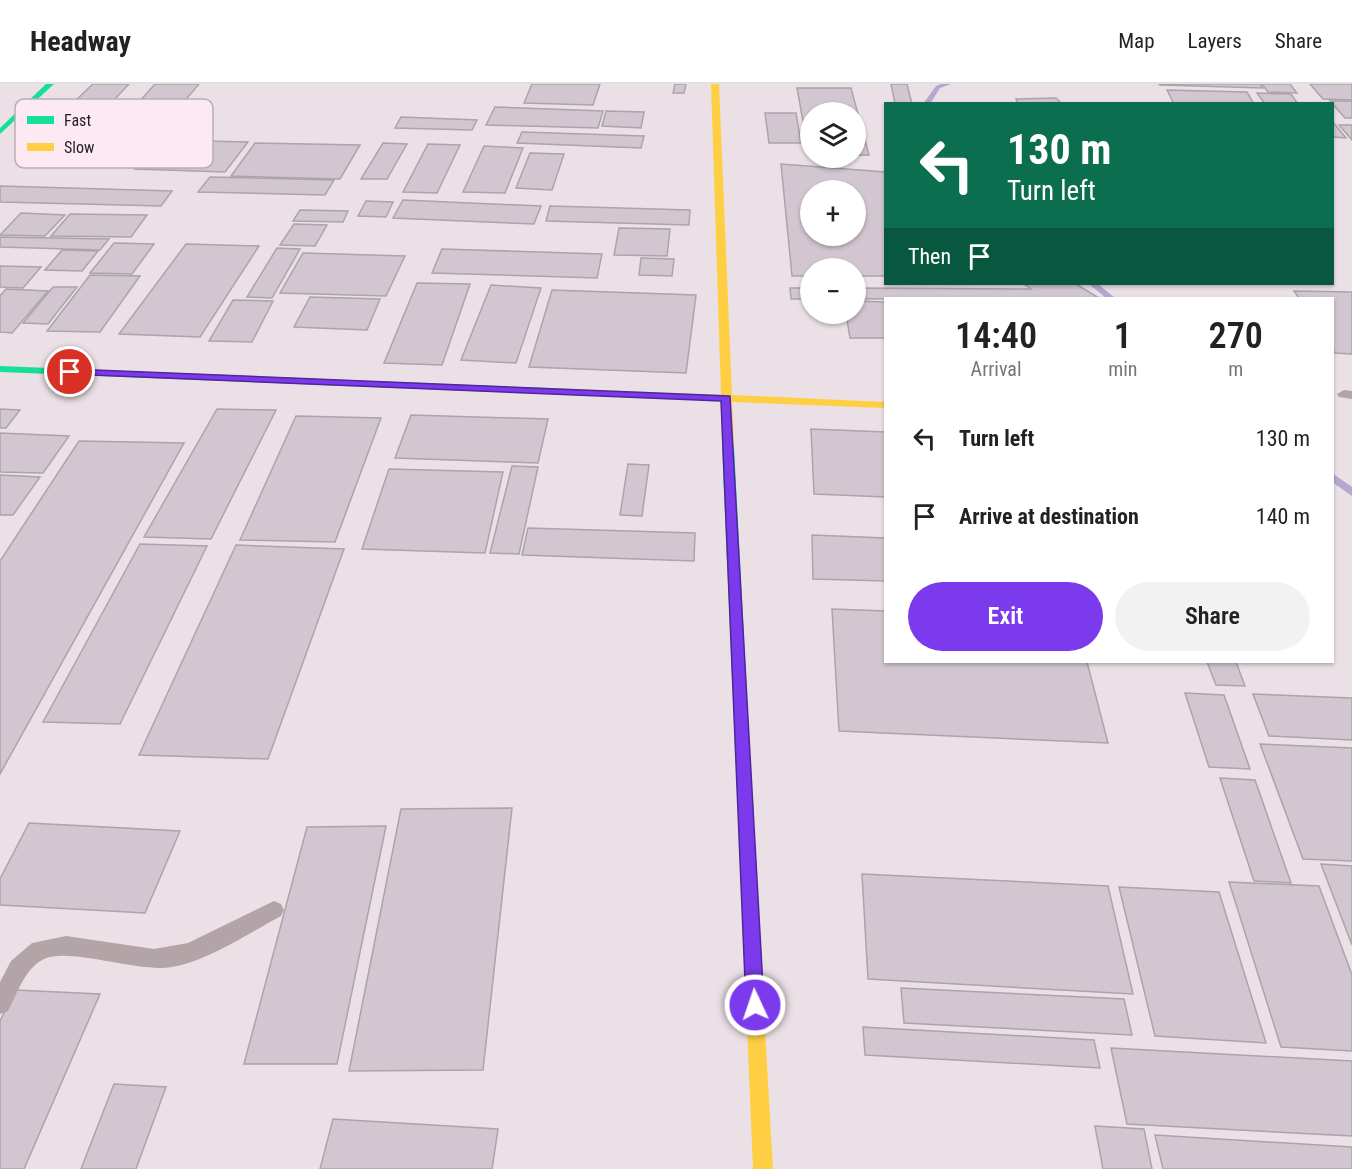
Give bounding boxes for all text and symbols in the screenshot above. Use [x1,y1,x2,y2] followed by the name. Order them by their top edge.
[30,25,131,58] text: Headway
[1118,29,1155,53] text: Map
[1188,29,1242,53] text: Layers
[1275,29,1322,53] text: Share
[15,99,213,168] legend
[800,102,866,324] map controls
[800,102,866,168] button: layers
[64,111,91,130] text: Fast
[1007,125,1112,174] text: 130 m
[908,126,986,204] icon: left
[64,138,94,157] text: Slow
[1007,175,1096,207] text: Turn left
[800,180,866,246] button: +
[963,240,996,273] icon: arrive
[908,244,951,269] text: Then
[800,258,866,324] button: −
[955,315,1037,357] text: 14:40
[1114,315,1132,357] text: 1
[1209,315,1263,357] text: 270
[44,346,95,397] pin
[53,355,86,388] icon: arrive
[971,357,1022,381] text: Arrival
[1108,357,1137,381] text: min
[1228,357,1243,381] text: m
[908,422,941,455] icon: left
[959,426,1034,451] text: Turn left
[1256,426,1310,451] text: 130 m
[908,500,941,533] icon: arrive
[959,504,1139,529] text: Arrive at destination
[1256,504,1310,529] text: 140 m
[908,582,1103,651] button: Exit
[1115,582,1310,651] button: Share
[723,973,787,1037] position arrow

